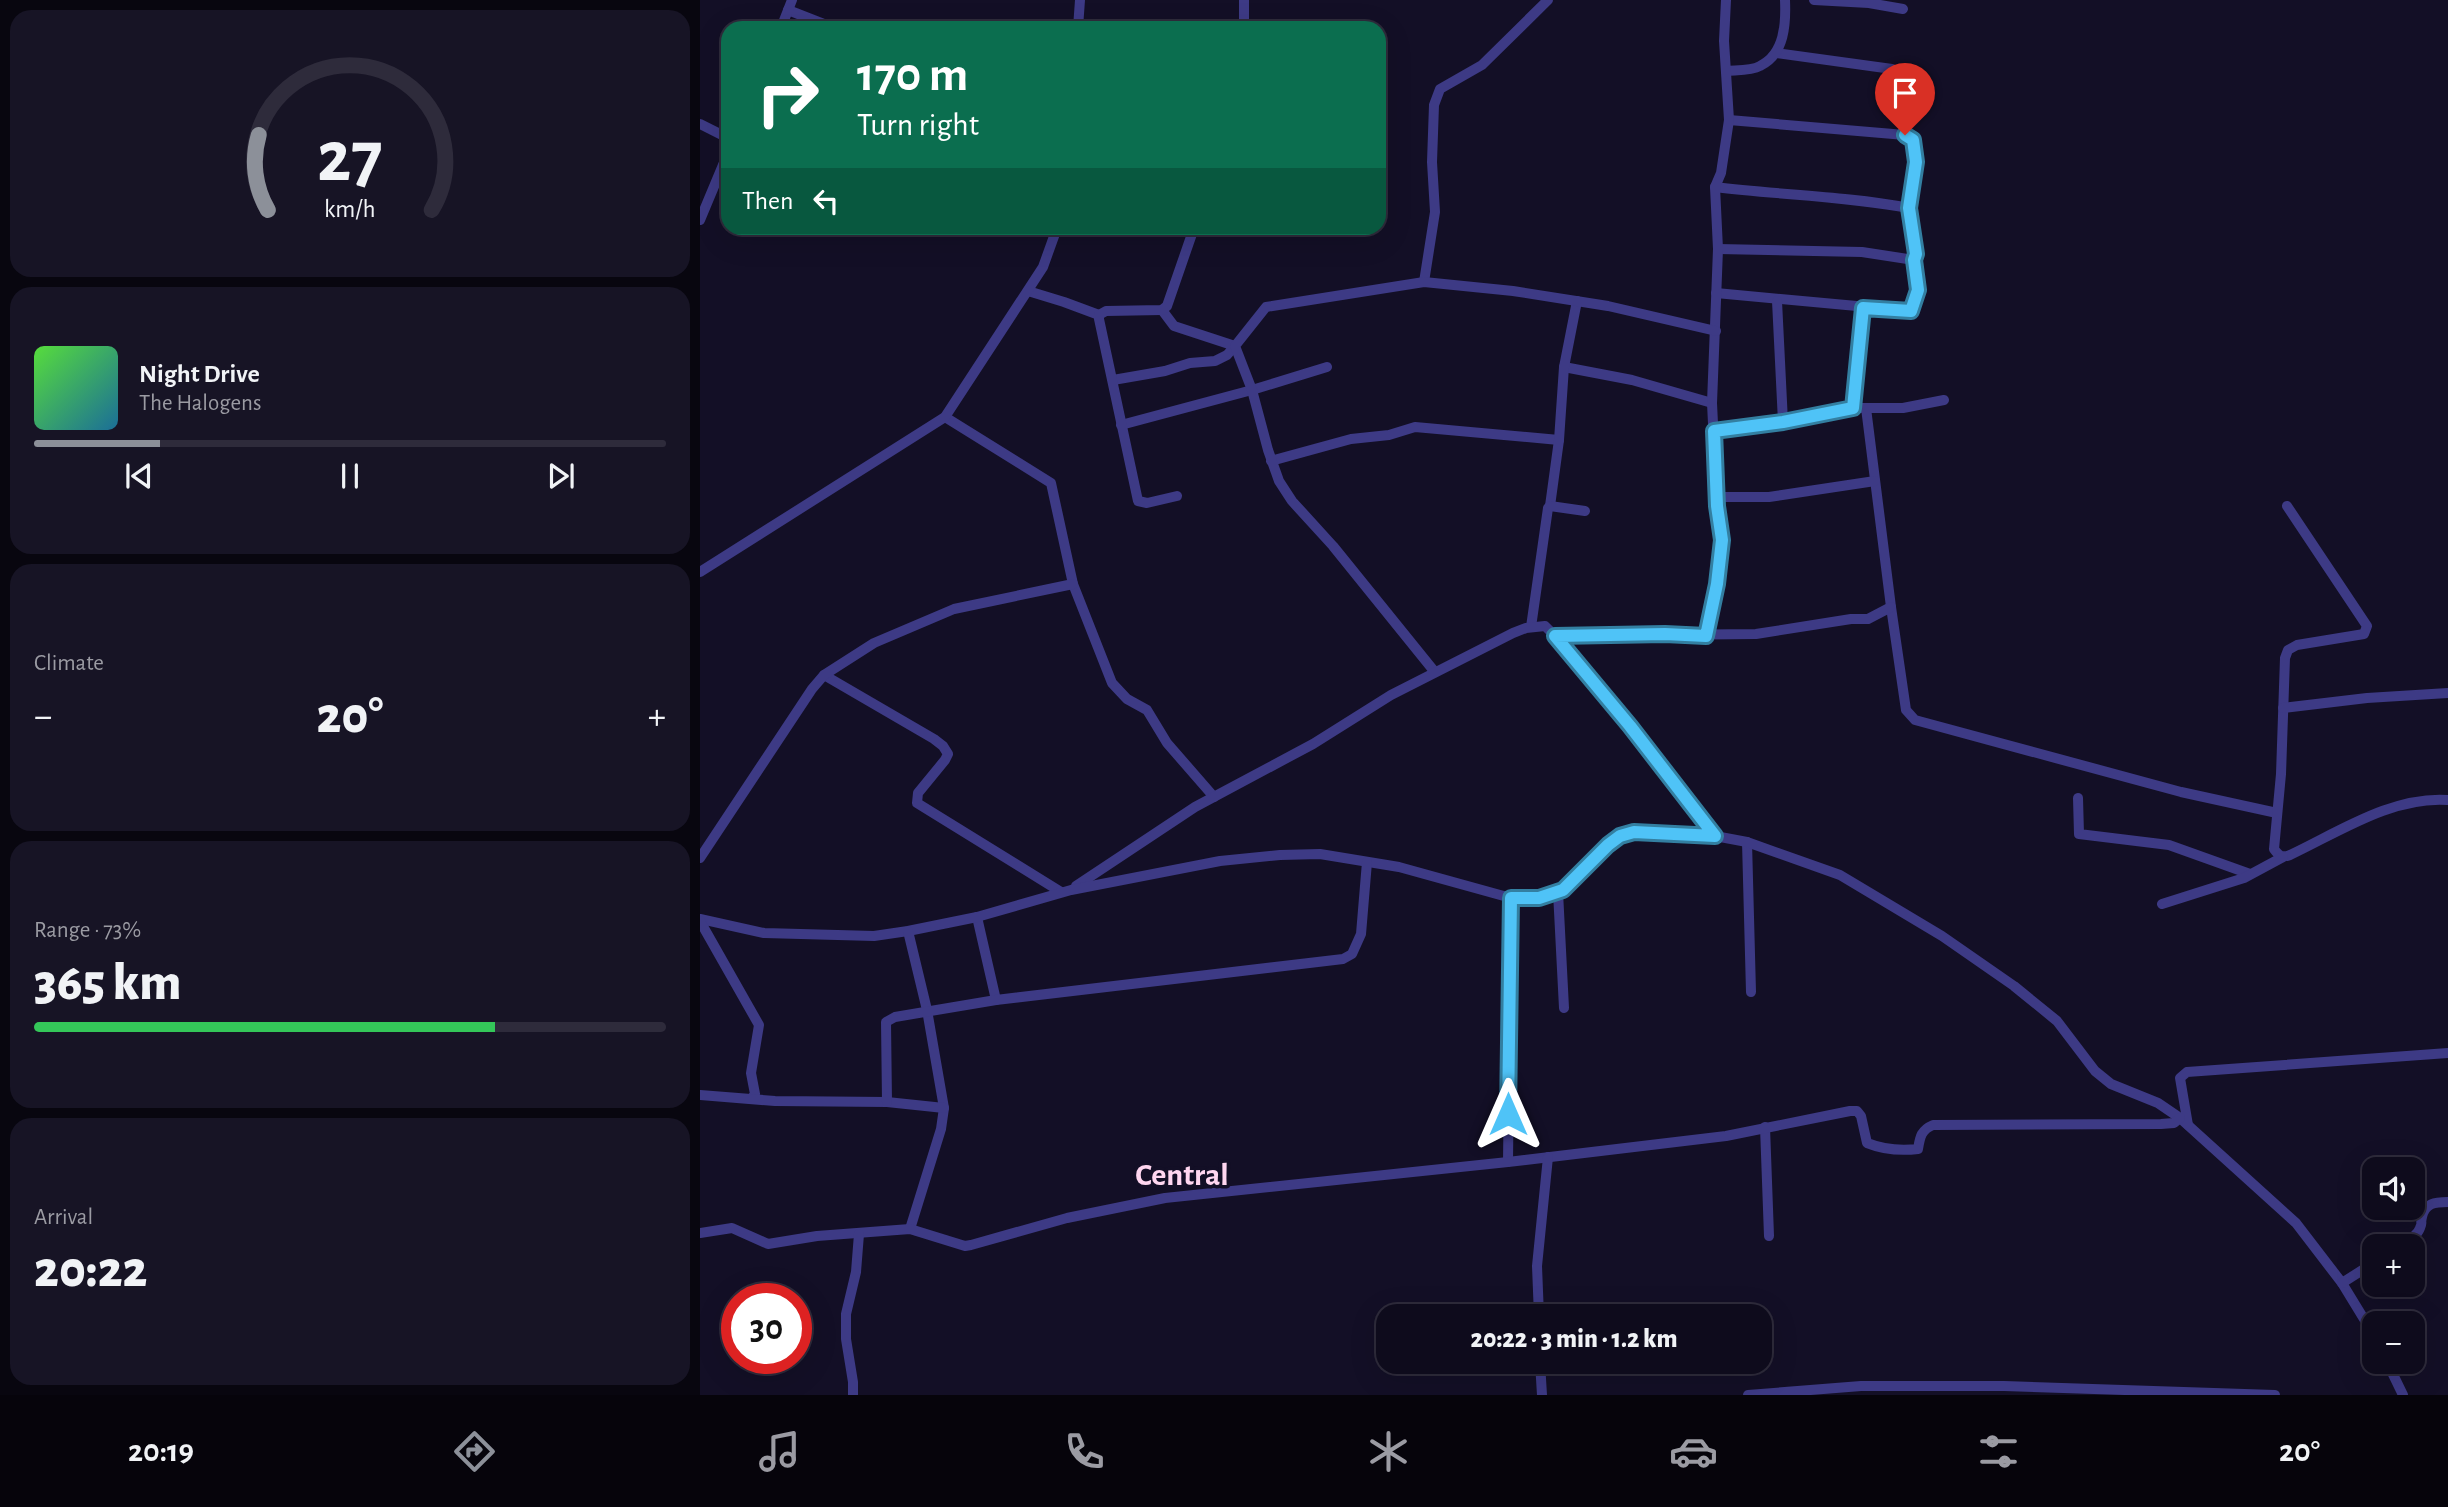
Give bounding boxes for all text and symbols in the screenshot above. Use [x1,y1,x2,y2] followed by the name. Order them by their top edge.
[742,49,833,140] icon: right
[857,51,968,100] text: 170 m
[1875,63,1935,135] pin
[1886,74,1924,112] icon: arrive
[857,109,979,141] text: Turn right
[317,122,383,195] text: 27
[807,182,845,220] icon: left
[742,188,793,214] text: Then
[324,196,376,221] text: km/h
[139,361,260,387] text: Night Drive
[139,392,261,415] text: The Halogens
[120,457,158,495] icon: previous
[331,457,369,495] icon: pause
[542,457,580,495] icon: next
[34,652,104,675] text: Climate
[316,690,384,742] text: 20°
[34,698,52,736] text: −
[648,698,666,736] text: +
[34,919,141,942] text: Range · 73%
[34,957,181,1009] text: 365 km
[1471,1077,1545,1151] position arrow
[2362,1157,2425,1374] map controls
[2362,1157,2425,1220] button: sound
[1135,1159,1229,1191] district label: Central
[34,1206,93,1229] text: Arrival
[2362,1234,2425,1297] button: +
[34,1244,148,1296] text: 20:22
[721,1283,812,1374] speed limit sign: 30
[2362,1311,2425,1374] button: −
[1470,1326,1678,1352] text: 20:22 · 3 min · 1.2 km
[450,1427,499,1476] icon: directions
[755,1427,804,1476] icon: music
[1060,1427,1109,1476] icon: phone
[1364,1427,1413,1476] icon: climate
[1669,1427,1718,1476] icon: car
[1974,1427,2023,1476] icon: filters
[128,1435,194,1467] text: 20:19
[2279,1435,2320,1467] text: 20°

